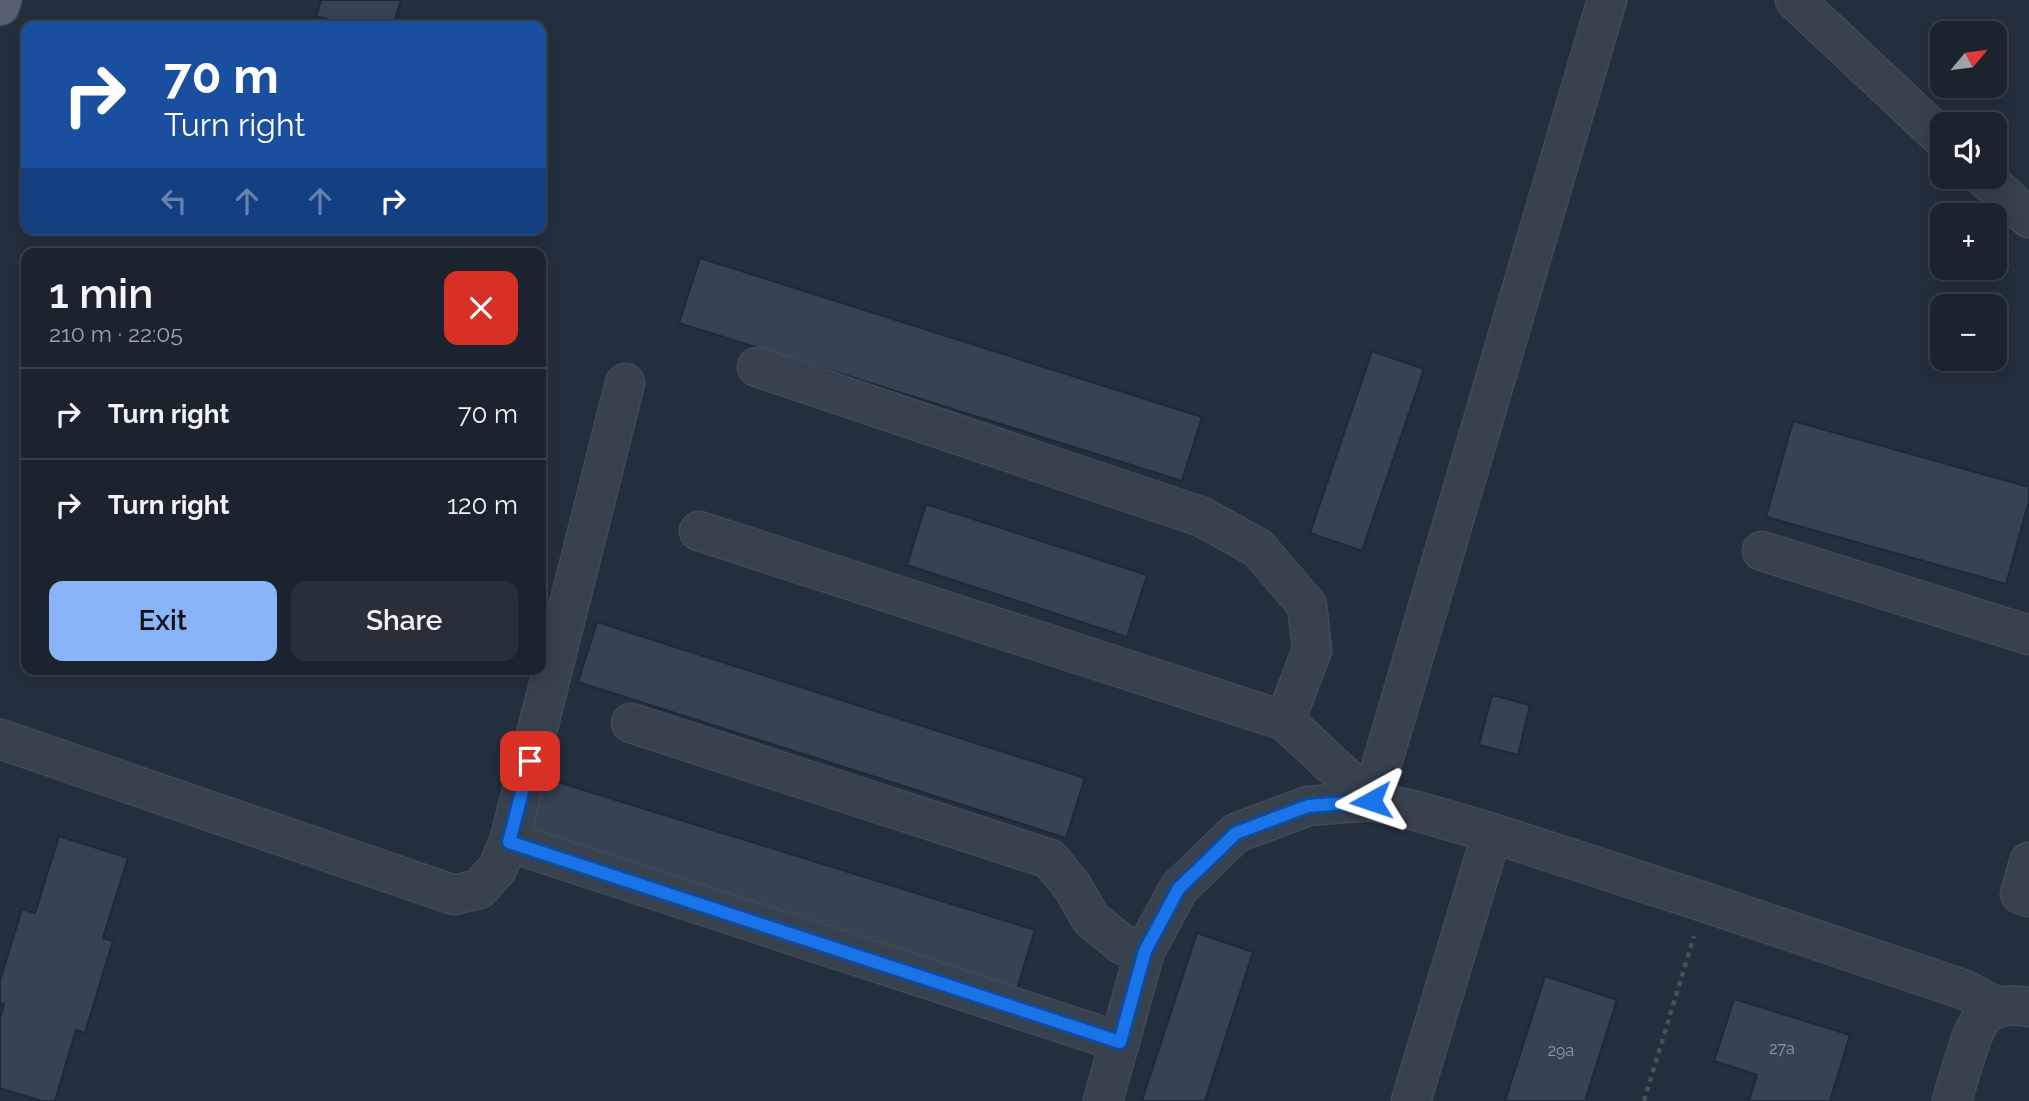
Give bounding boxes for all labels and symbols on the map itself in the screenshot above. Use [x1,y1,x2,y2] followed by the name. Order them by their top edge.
[1930,21,2007,98] north arrow
[500,731,560,791] pin
[1334,764,1408,838] position arrow
[1769,1039,1795,1058] house number: 27a
[1548,1041,1574,1060] house number: 29a

